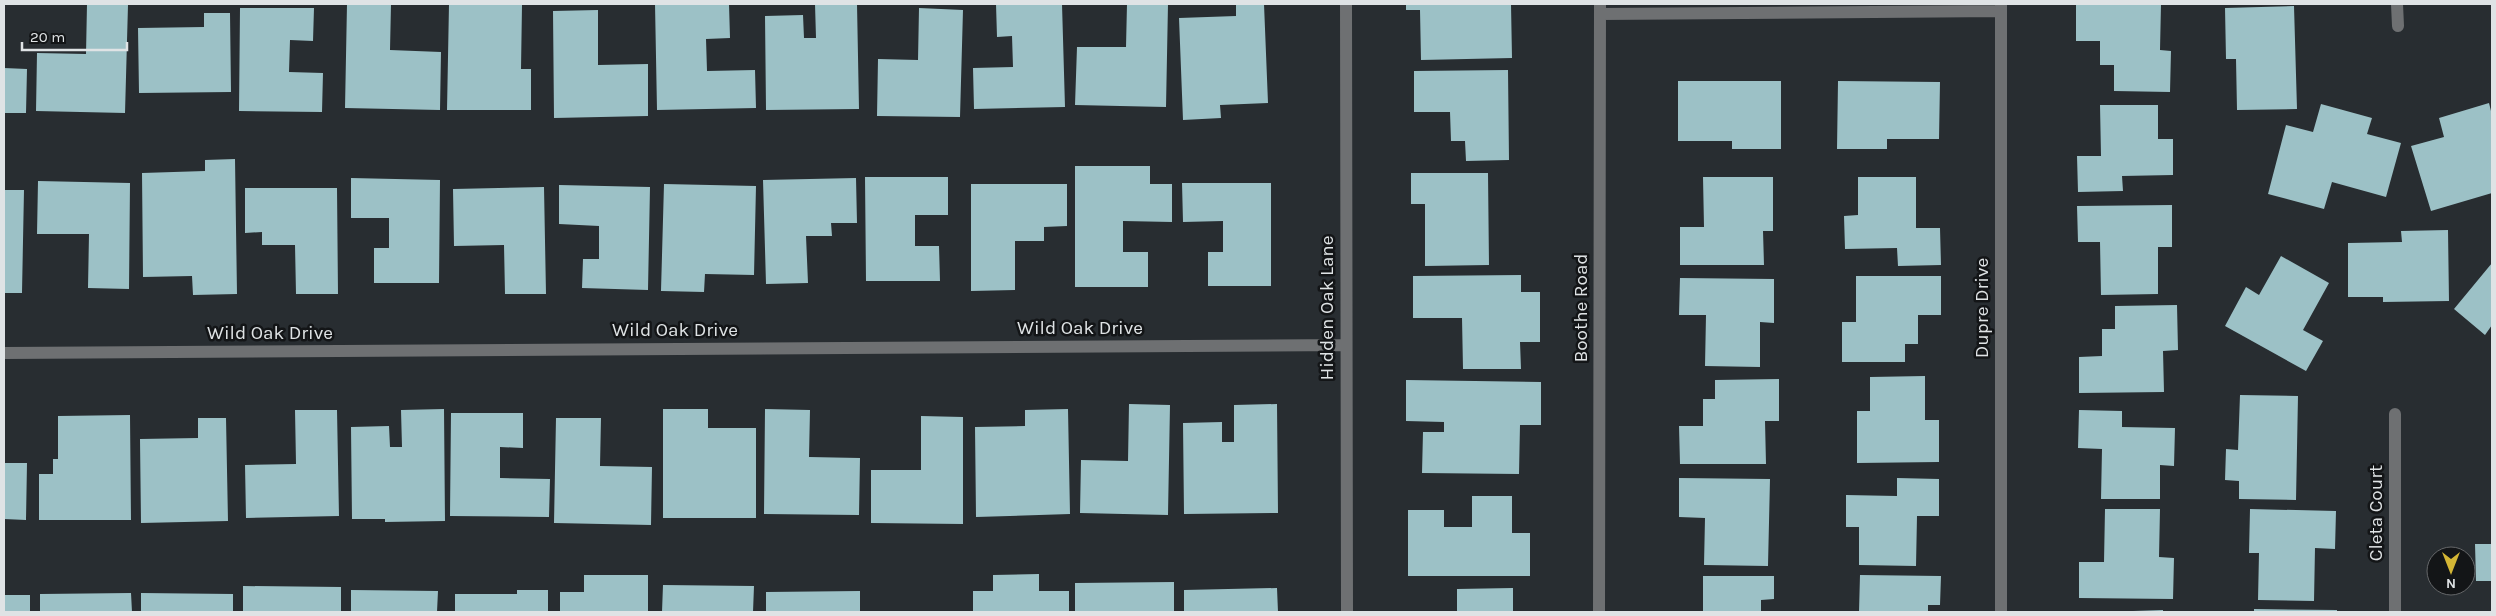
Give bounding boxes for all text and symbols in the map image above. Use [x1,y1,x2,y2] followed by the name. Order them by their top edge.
[22,20,128,52] scale bar
[30,28,65,46] text: 20 m
[1316,235,1338,381] street label: Hidden Oak Lane
[1570,253,1592,363] street label: Boothe Road
[1971,258,1993,358] street label: Dupre Drive
[1017,317,1143,339] street label: Wild Oak Drive
[612,319,738,341] street label: Wild Oak Drive
[207,322,333,344] street label: Wild Oak Drive
[2365,465,2387,561] street label: Cleta Court
[2426,546,2476,596] north arrow
[2446,575,2456,592] text: N

